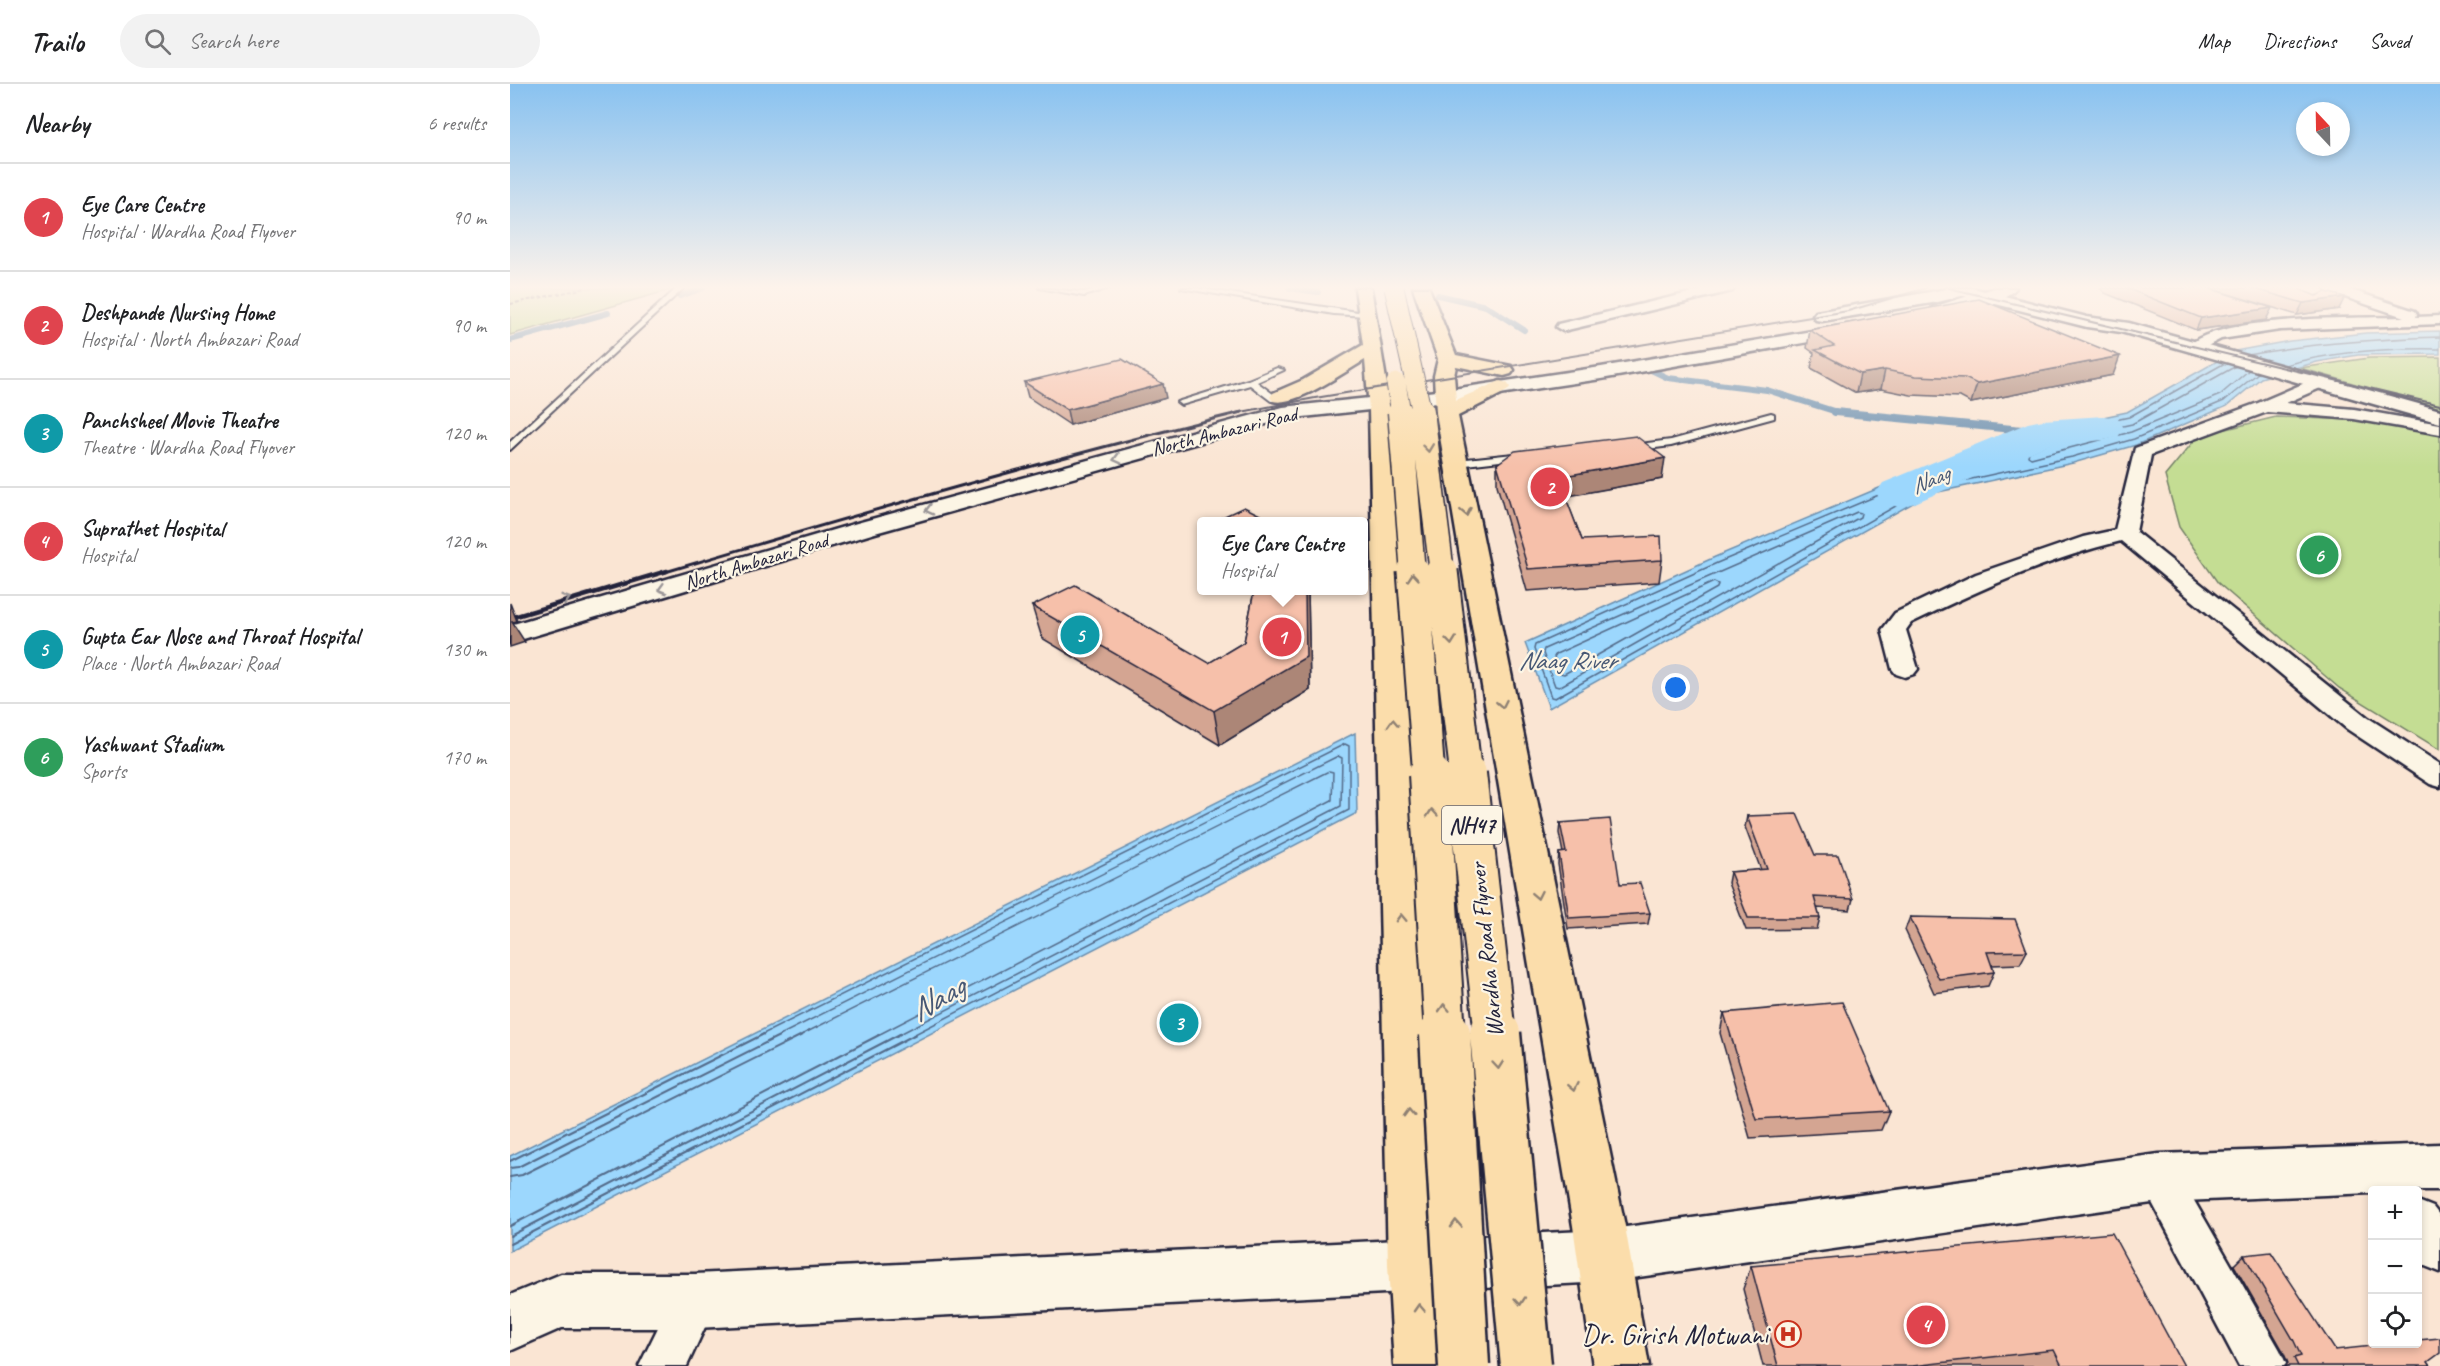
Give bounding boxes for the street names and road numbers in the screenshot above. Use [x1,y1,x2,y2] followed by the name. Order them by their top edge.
[1149,401,1302,462] street label: North Ambazari Road
[681,527,834,595] street label: North Ambazari Road
[1442,806,1502,844] road number: NH47
[1462,859,1510,1039] street label: Wardha Road Flyover

